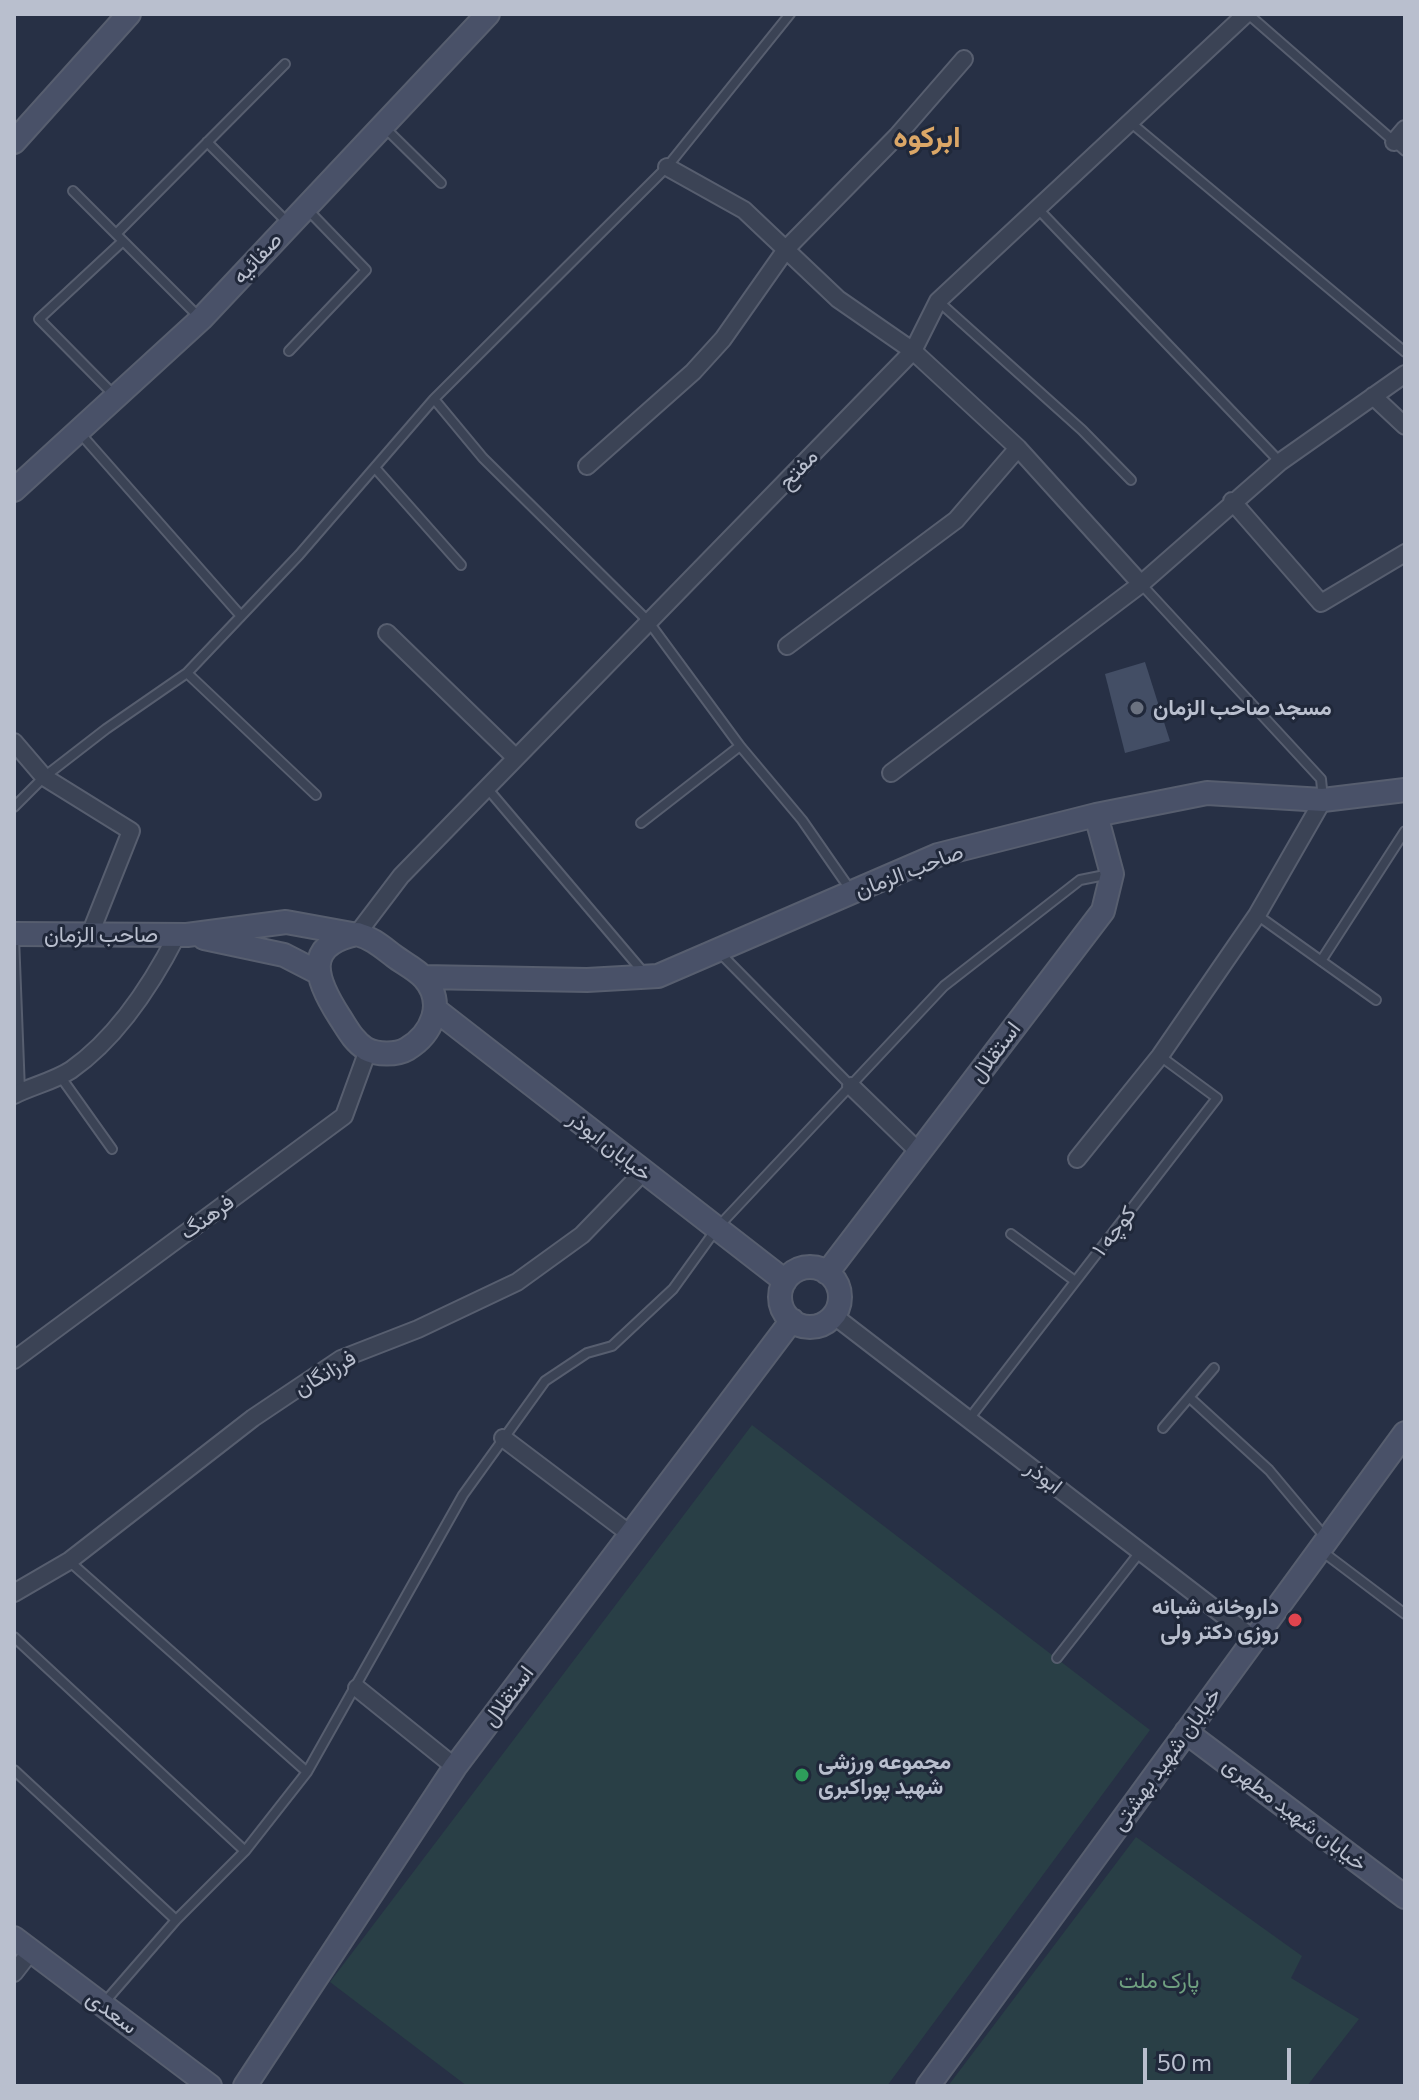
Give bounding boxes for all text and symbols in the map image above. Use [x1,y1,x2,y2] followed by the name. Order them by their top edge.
[893,119,961,155] district label: ابرکوه
[226,227,288,289] street label: صفائیه
[773,443,823,495] street label: مفتح
[1153,695,1332,721] place label: مسجد صاحب الزمان
[1128,699,1146,717] marker: مسجد صاحب الزمان
[851,838,967,904] street label: صاحب الزمان
[44,922,158,948] street label: صاحب الزمان
[964,1016,1026,1088] street label: استقلال
[563,1105,657,1187] street label: خیابان ابوذر
[175,1189,239,1245] street label: فرهنگ
[1086,1201,1142,1261] street label: کوچه ۱
[289,1344,361,1402] street label: فرزانگان
[1020,1454,1068,1500] street label: ابوذر
[1152,1594,1279,1646] place label: داروخانه شبانه روزی دکتر ولی
[1286,1611,1304,1629] marker: داروخانه شبانه روزی دکتر ولی
[477,1660,539,1732] street label: استقلال
[1105,1682,1227,1836] street label: خیابان شهید بهشتی
[818,1749,951,1800] place label: مجموعه ورزشی شهید پوراکبری
[1218,1751,1372,1877] street label: خیابان شهید مطهری
[793,1766,811,1784] marker: مجموعه ورزشی شهید پوراکبری
[1119,1968,1199,1994] park label: پارک ملت
[81,1984,143,2040] street label: سعدی
[1147,2032,1295,2082] scale bar
[1157,2047,1212,2076] text: 50 m

